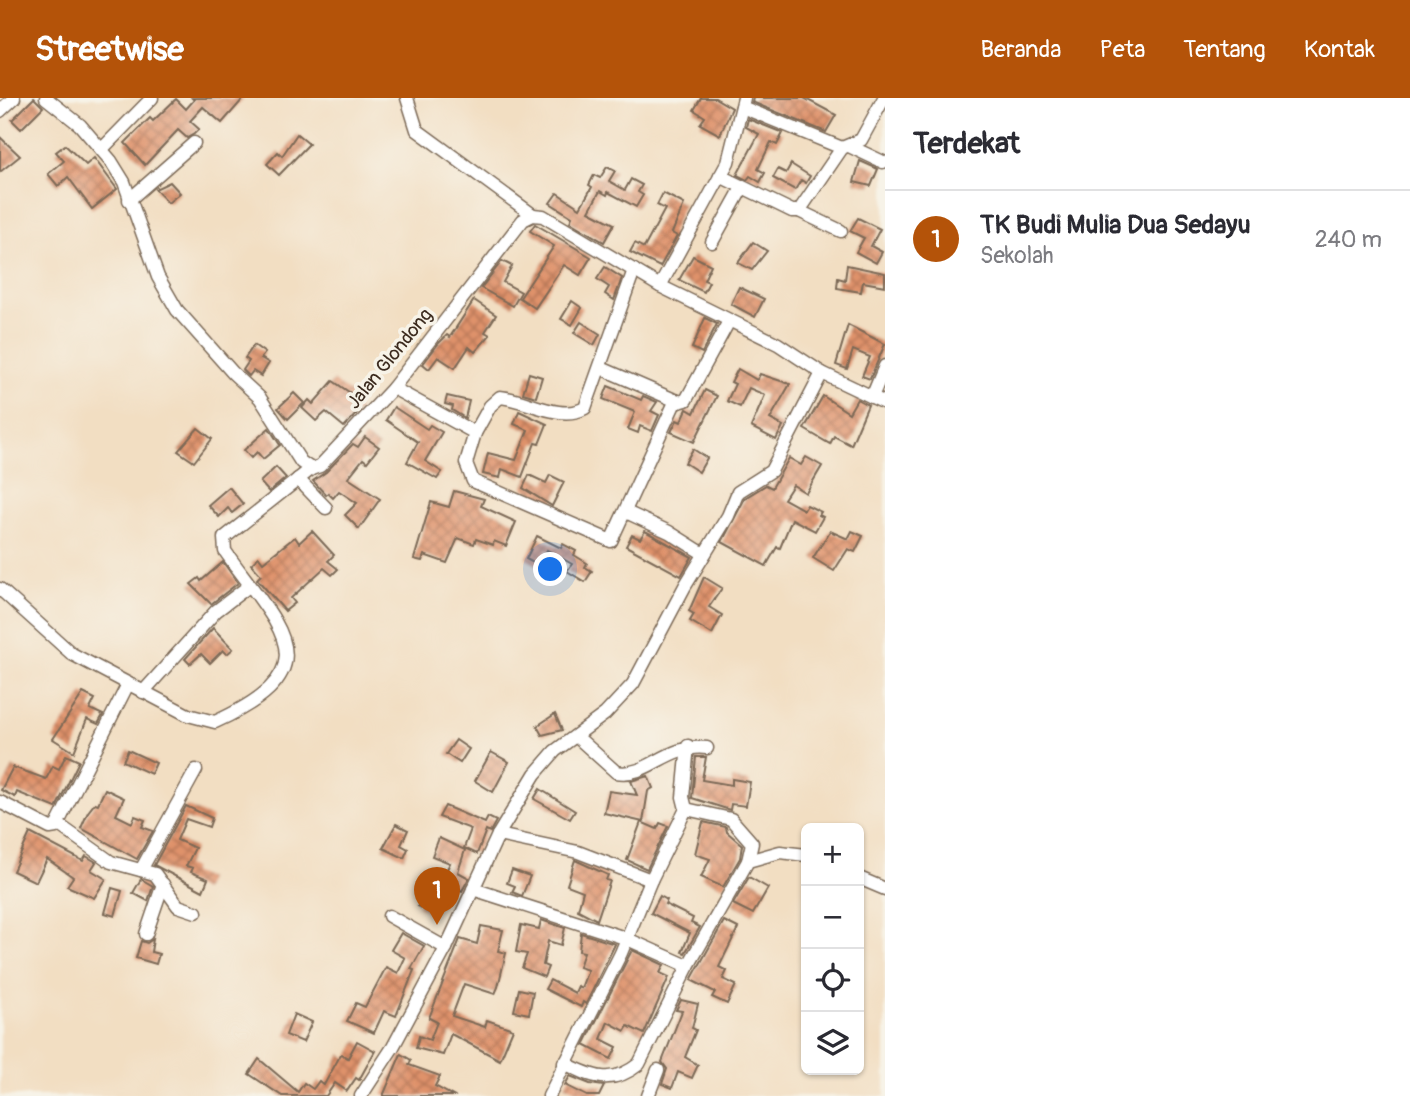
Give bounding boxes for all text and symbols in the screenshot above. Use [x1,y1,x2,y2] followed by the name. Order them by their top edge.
[35,29,184,70] text: Streetwise
[980,35,1061,64] text: Beranda
[1099,35,1145,64] text: Peta
[1183,35,1266,64] text: Tentang
[1304,35,1375,64] text: Kontak
[913,125,1020,162] text: Terdekat
[980,209,1251,241] text: TK Budi Mulia Dua Sedayu
[932,225,941,254] text: 1
[1315,225,1382,254] text: 240 m
[980,241,1054,270] text: Sekolah
[342,303,438,414] street label: Jalan Glondong
[533,552,567,586] your location
[801,823,864,1075] map controls
[801,823,864,886] button: +
[414,867,460,925] pin: 1
[801,886,864,949] button: −
[801,949,864,1012] button: locate
[801,1012,864,1075] button: layers

